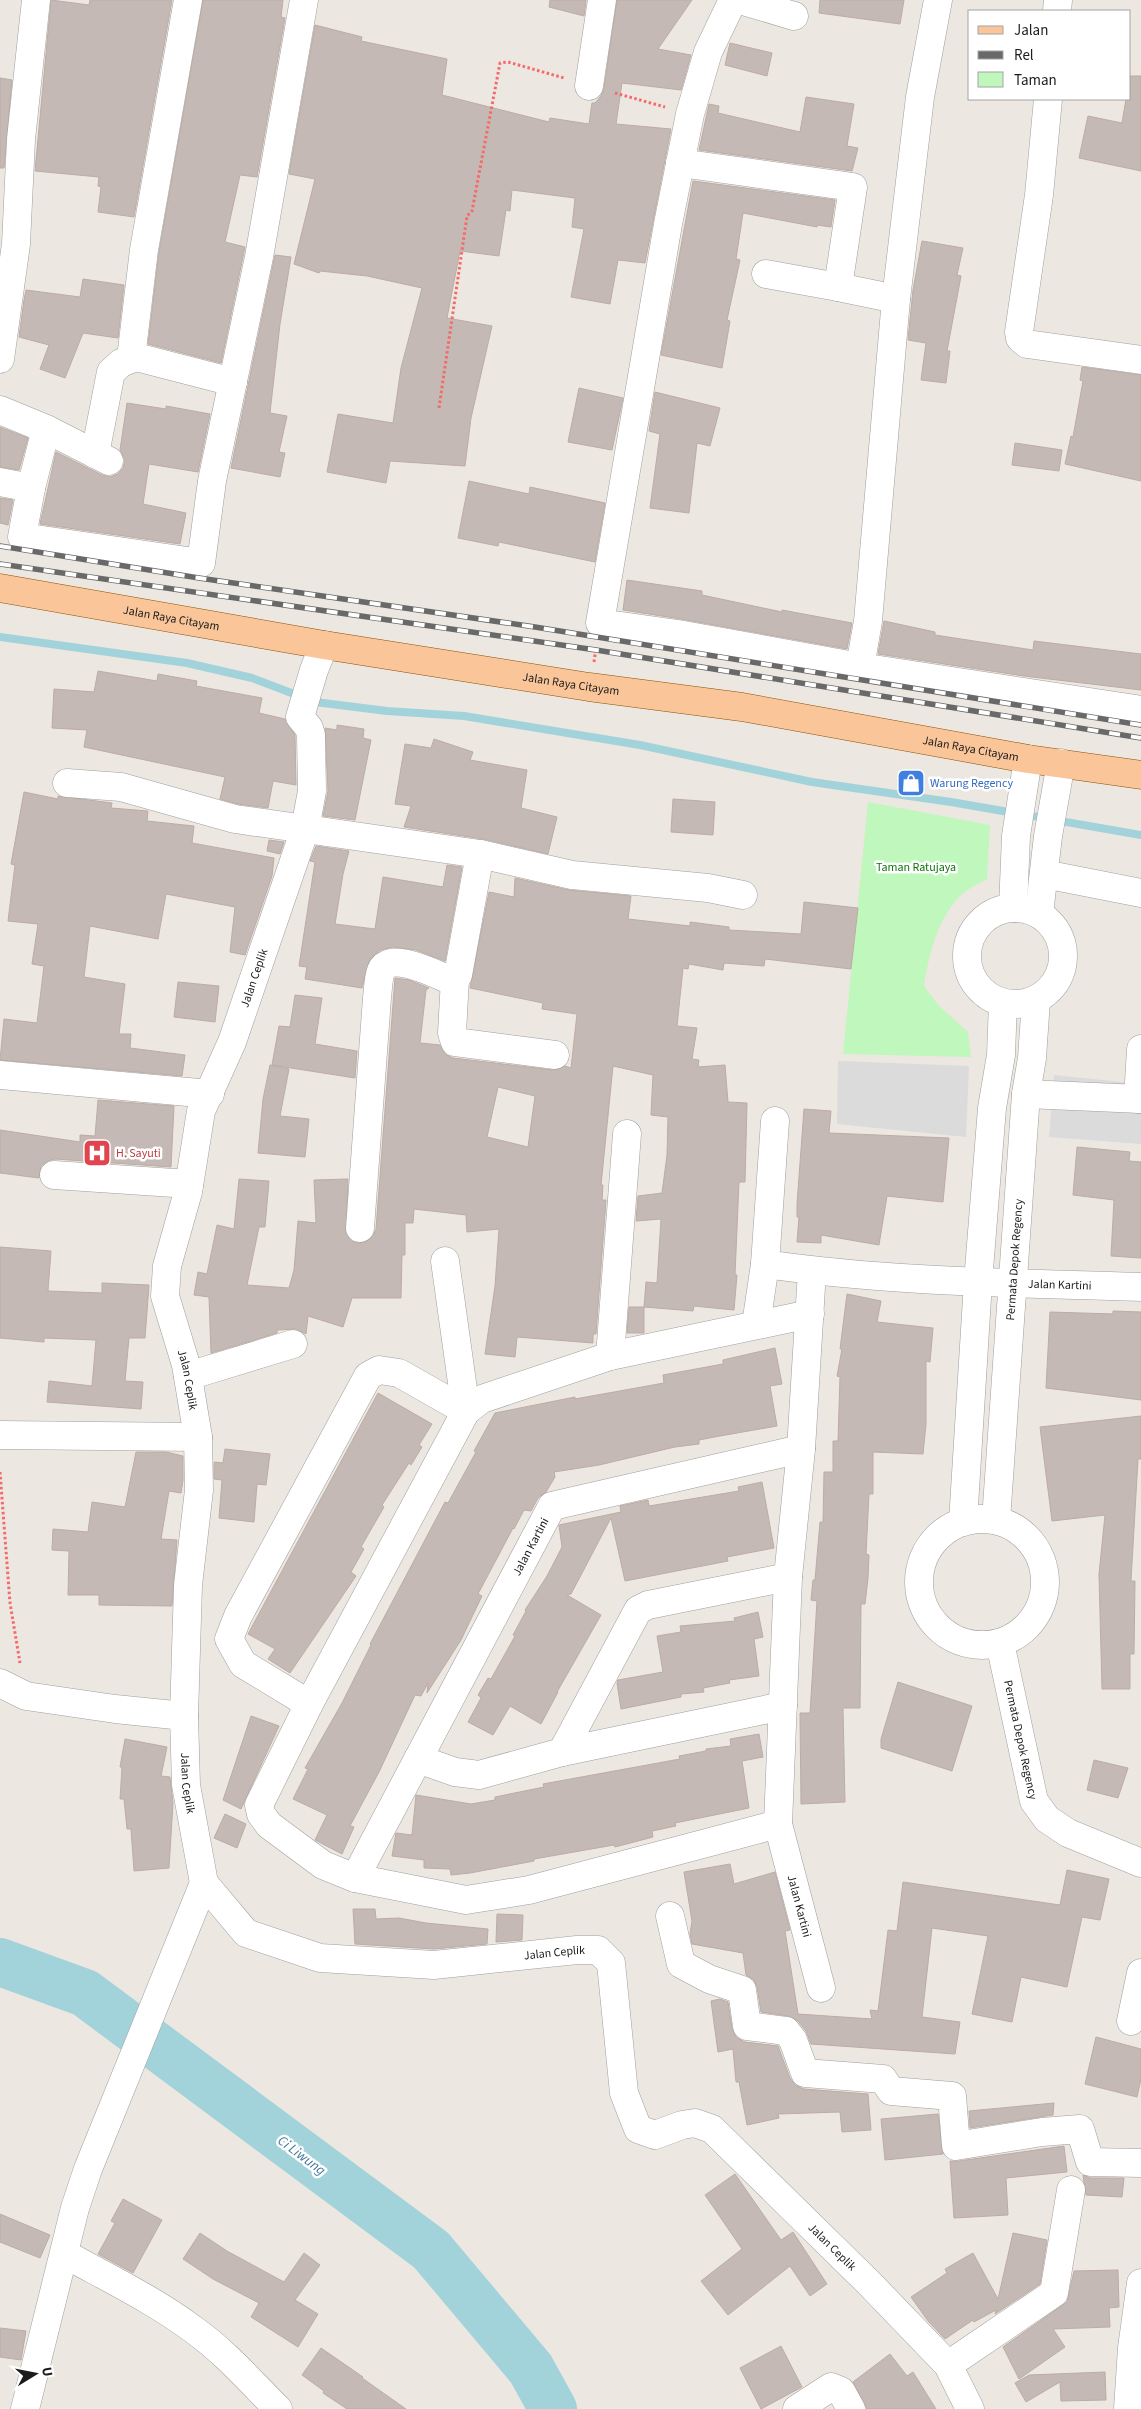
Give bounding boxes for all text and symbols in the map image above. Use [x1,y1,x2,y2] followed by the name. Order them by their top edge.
[968,10,1131,100] legend
[1014,20,1048,41] text: Jalan
[1014,45,1034,66] text: Rel
[1014,70,1057,91] text: Taman
[122,602,221,635] street label: Jalan Raya Citayam
[521,669,620,700] street label: Jalan Raya Citayam
[921,732,1020,766] street label: Jalan Raya Citayam
[896,768,926,798] shop icon: Warung Regency
[930,775,1013,792] place label: Warung Regency
[876,859,956,876] park label: Taman Ratujaya
[236,946,273,1010] street label: Jalan Ceplik
[82,1138,112,1168] hospital icon: H. Sayuti
[116,1145,161,1162] place label: H. Sayuti
[1002,1198,1028,1321] street label: Permata Depok Regency
[1028,1276,1092,1295] street label: Jalan Kartini
[173,1348,201,1412] street label: Jalan Ceplik
[509,1515,553,1579] street label: Jalan Kartini
[999,1679,1042,1802] street label: Permata Depok Regency
[176,1752,199,1815] street label: Jalan Ceplik
[783,1873,815,1939] street label: Jalan Kartini
[523,1942,585,1965] street label: Jalan Ceplik
[273,2131,330,2181] water label: Ci Liwung
[804,2220,860,2275] street label: Jalan Ceplik
[10,2349,60,2399] north arrow
[36,2366,57,2378] text: U

